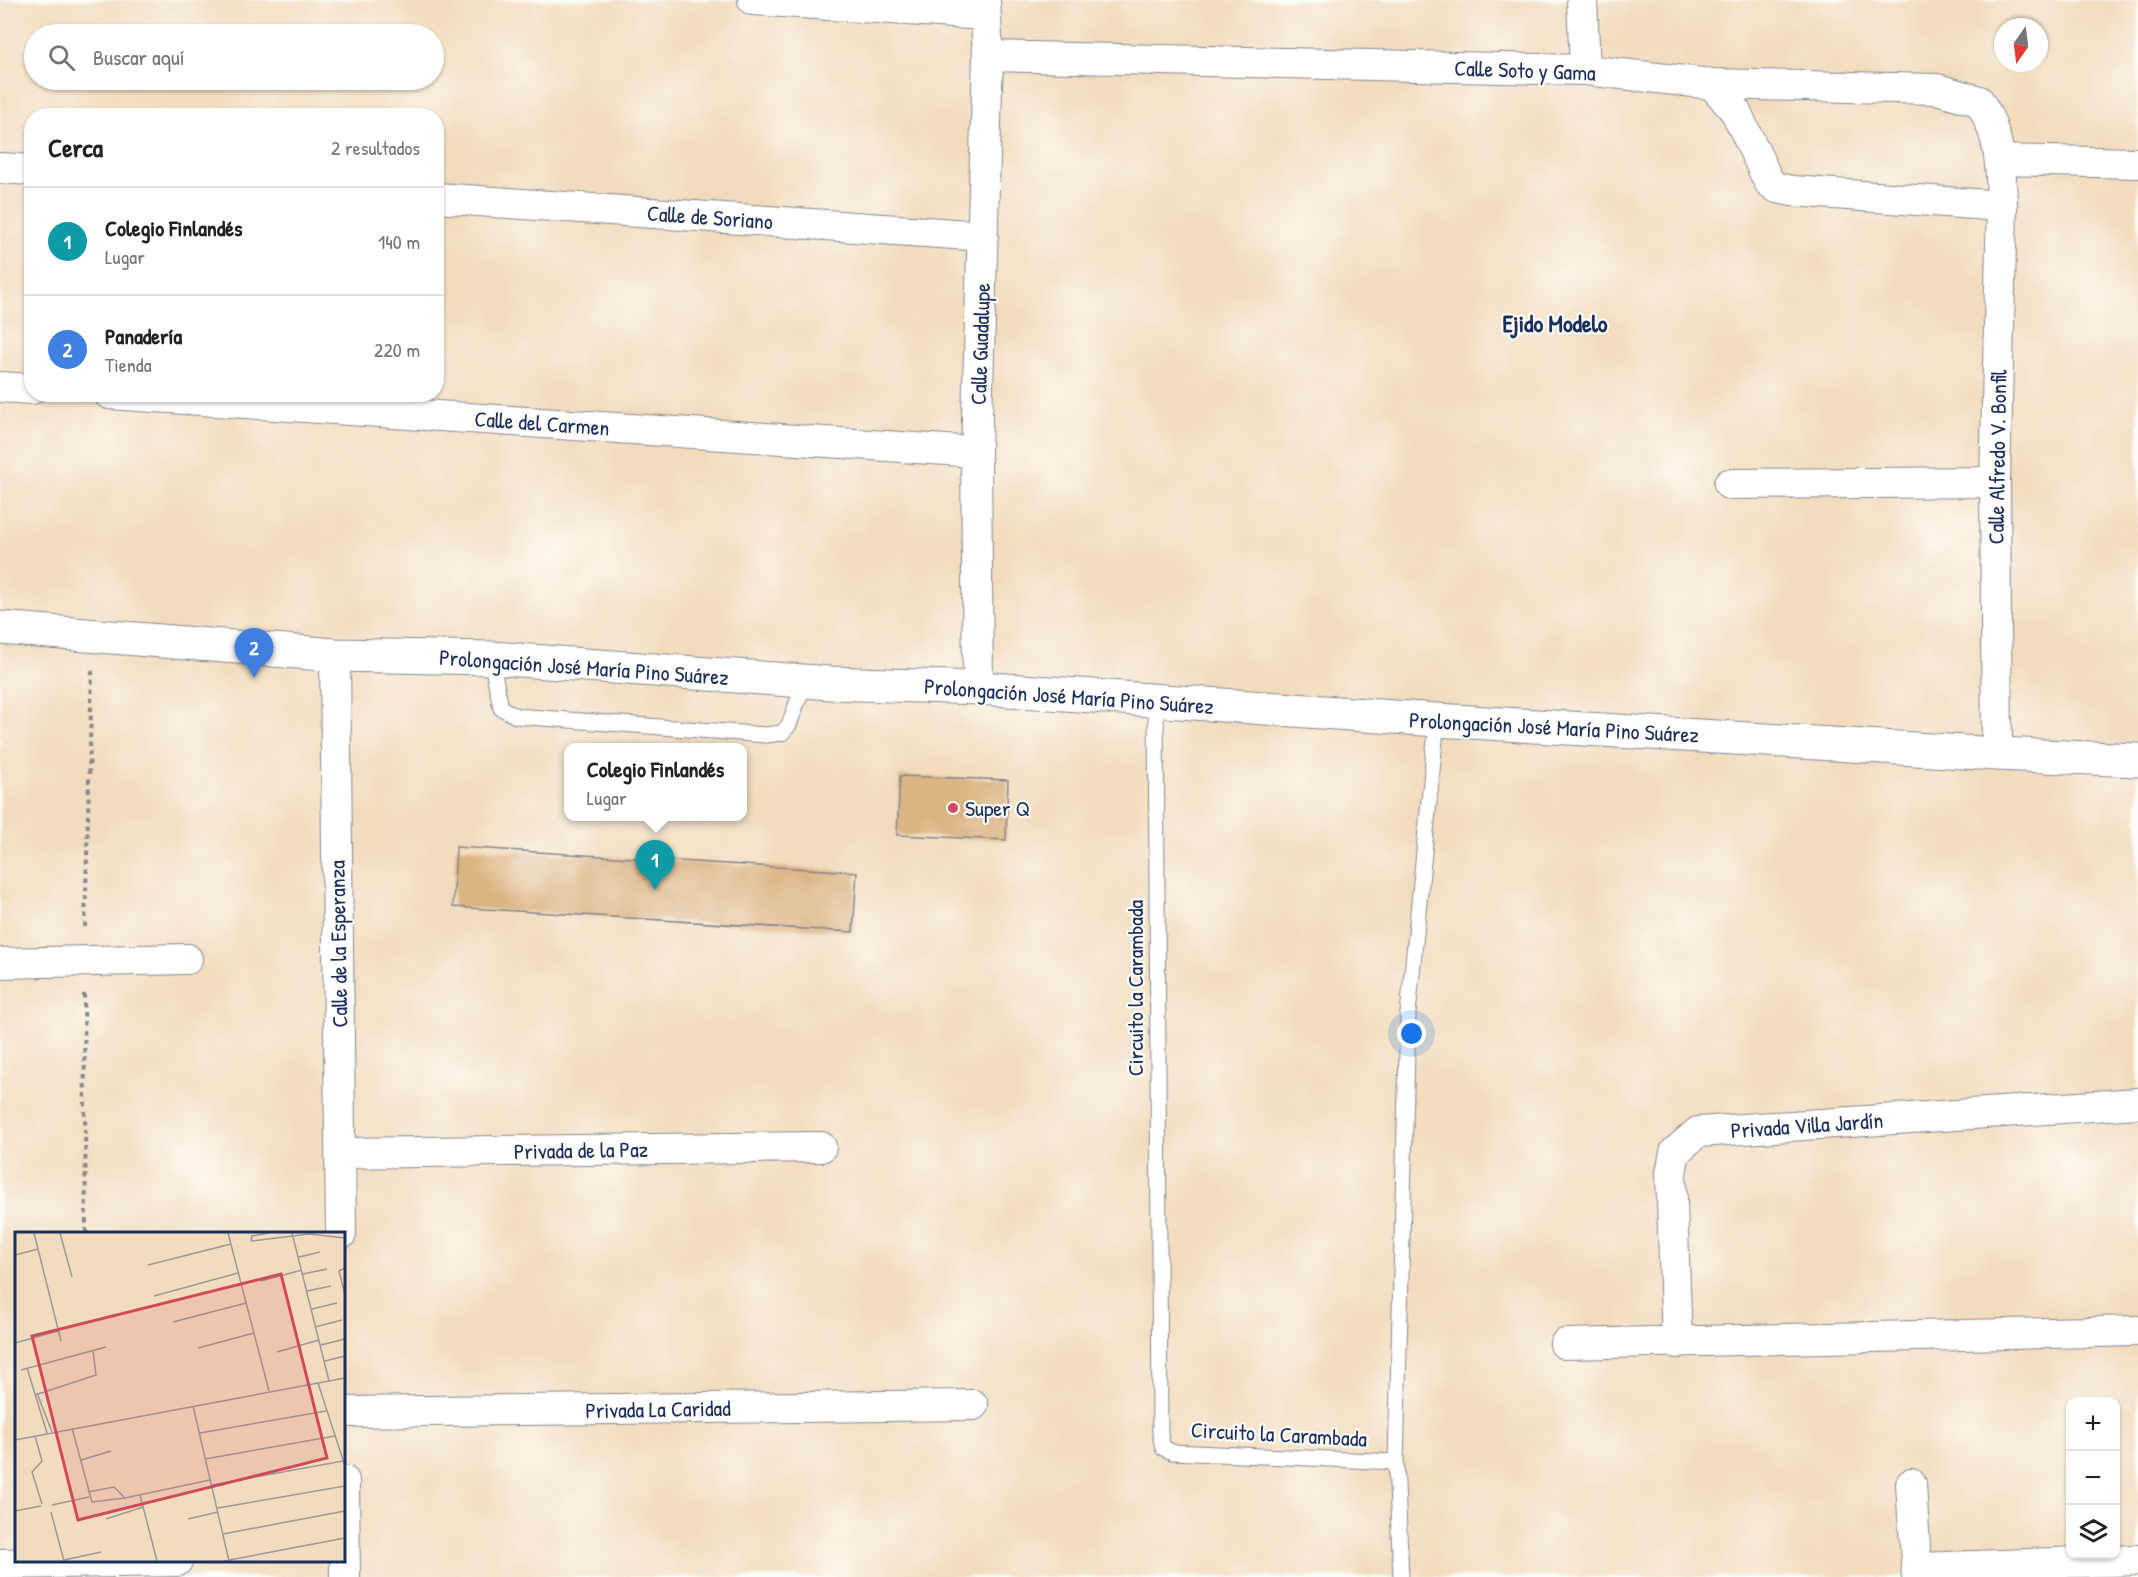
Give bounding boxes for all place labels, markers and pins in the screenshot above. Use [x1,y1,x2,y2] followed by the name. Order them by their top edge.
[234,628,274,678] pin: 2
[965,793,1030,823] place label: Super Q
[946,801,960,815] marker: Super Q
[636,840,674,890] pin: 1

